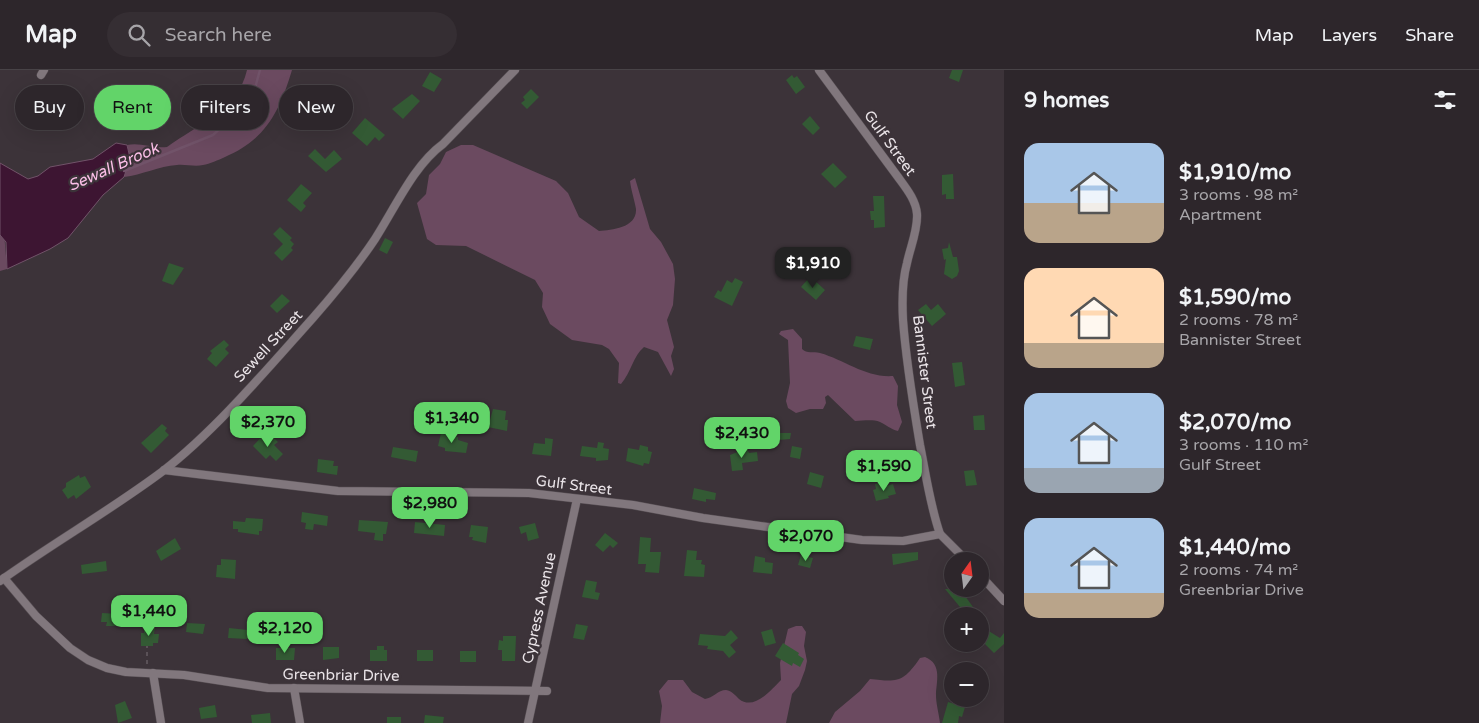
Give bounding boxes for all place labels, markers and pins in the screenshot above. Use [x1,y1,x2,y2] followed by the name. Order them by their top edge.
[772,246,854,289] pin: $1,910
[411,402,493,444] pin: $1,340
[227,406,309,448] pin: $2,370
[701,416,783,459] pin: $2,430
[843,450,925,492] pin: $1,590
[389,486,471,529] pin: $2,980
[765,520,847,562] pin: $2,070
[108,594,190,637] pin: $1,440
[244,612,326,654] pin: $2,120

